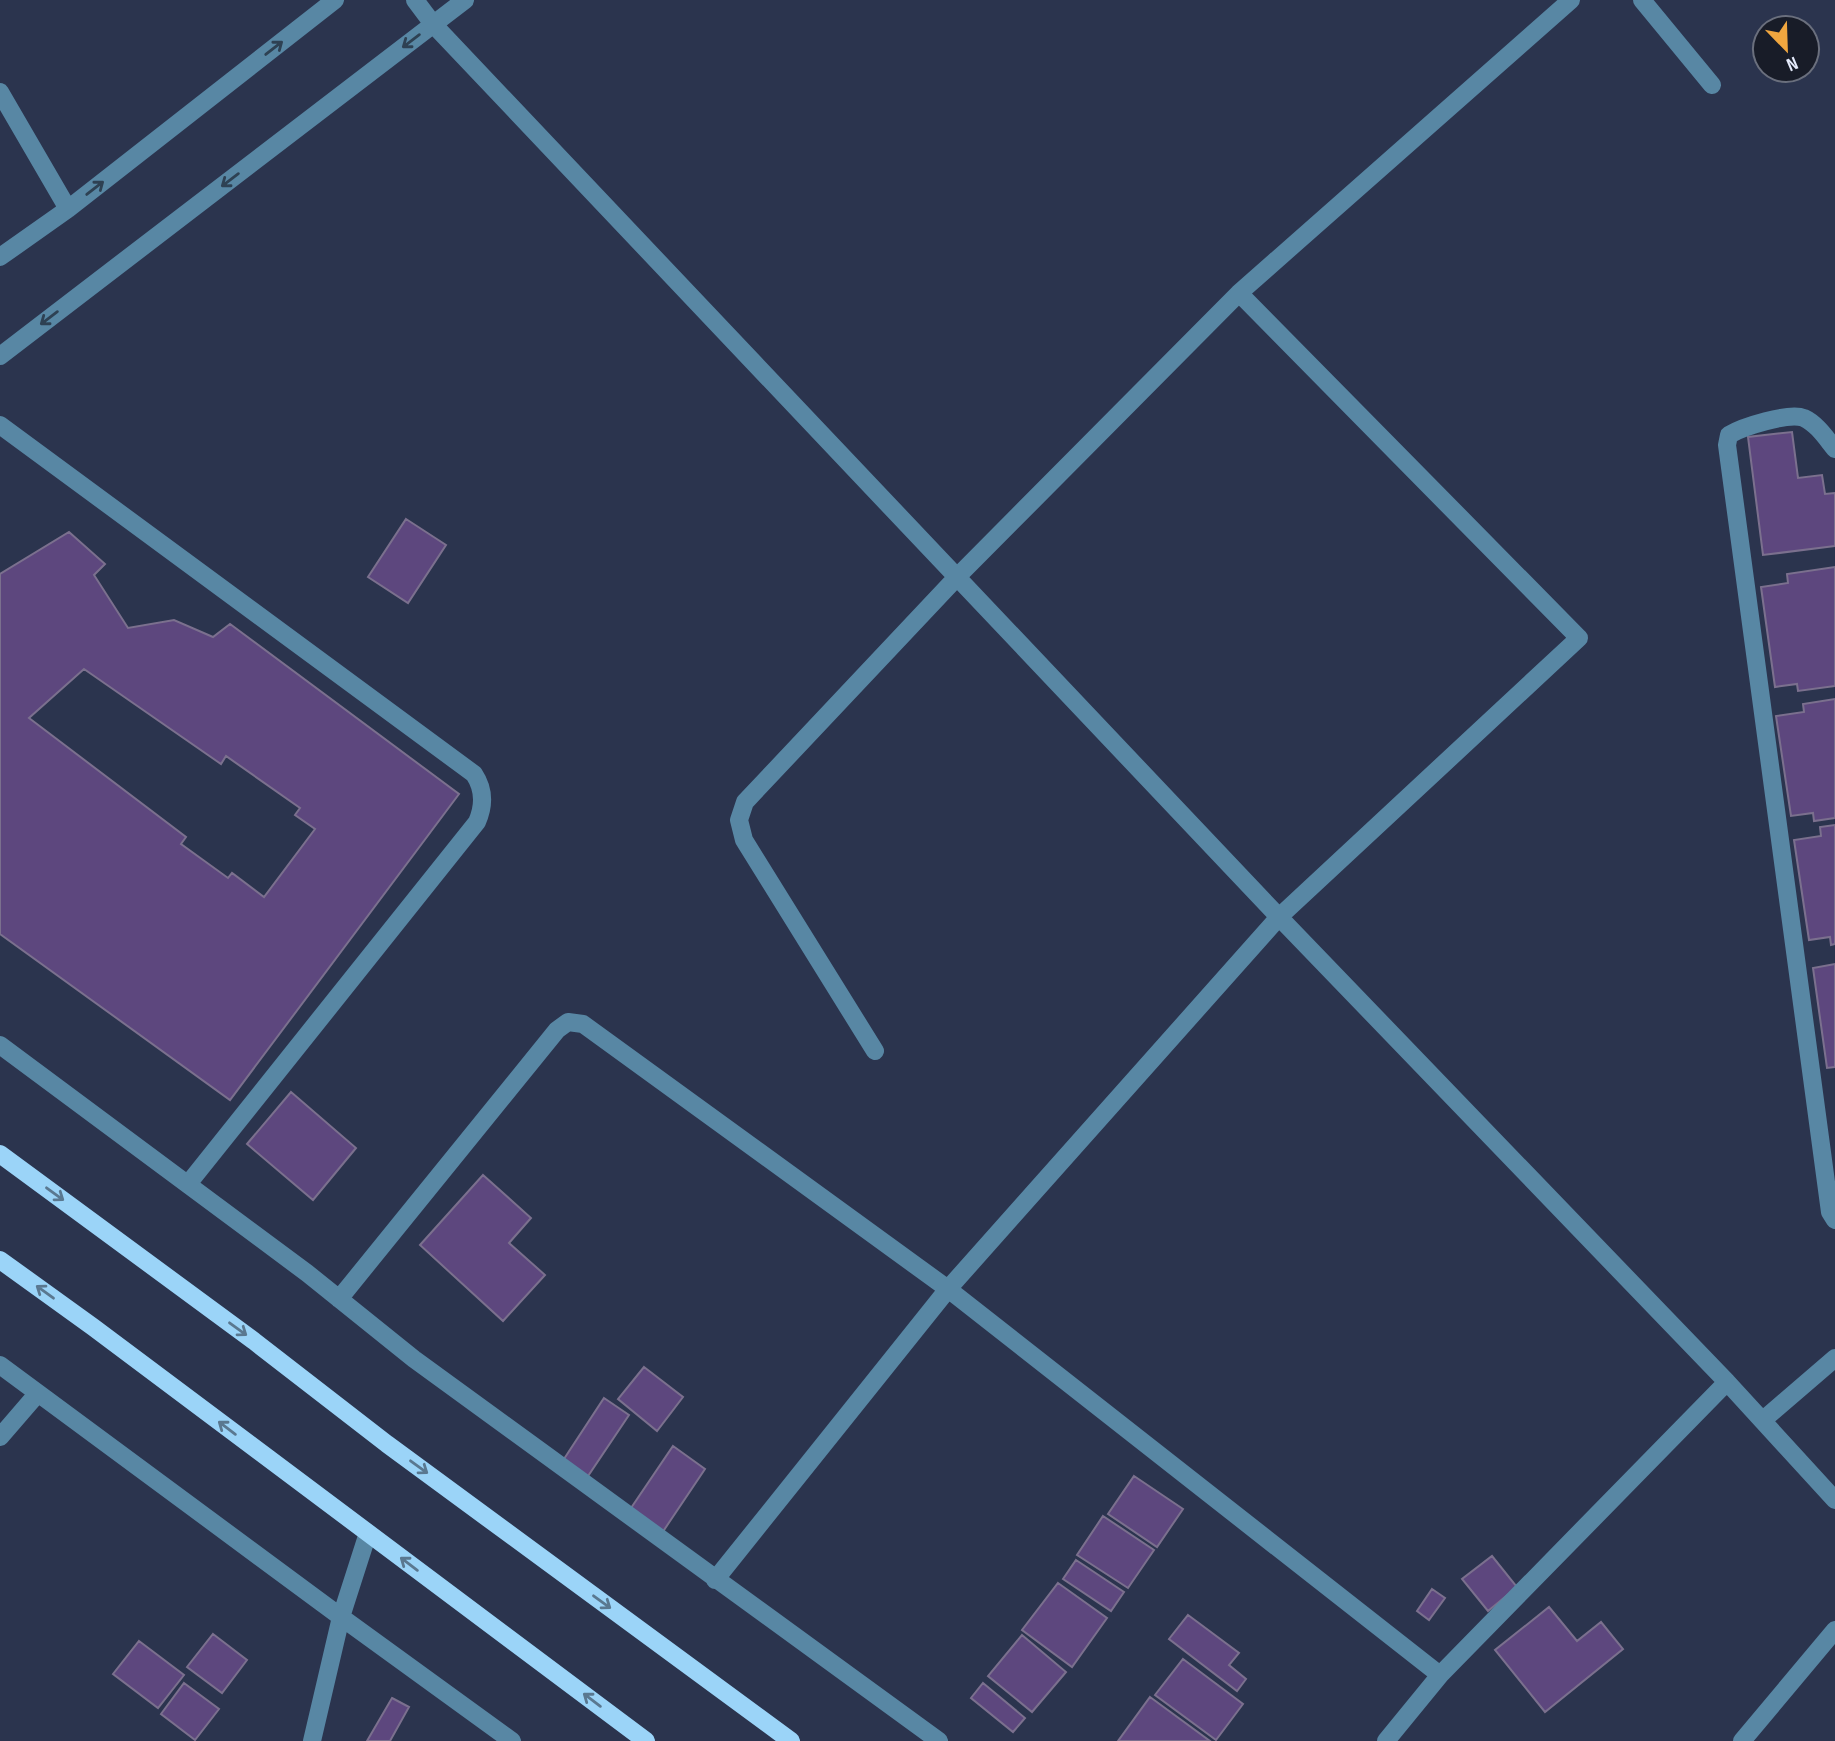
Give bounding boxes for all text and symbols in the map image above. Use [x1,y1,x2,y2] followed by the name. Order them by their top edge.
[1751,14,1821,84] north arrow
[402,34,420,49] one-way arrow
[264,40,283,55] one-way arrow
[1783,51,1801,76] text: N
[221,172,240,187] one-way arrow
[85,181,104,196] one-way arrow
[41,311,59,326] one-way arrow
[45,1187,64,1202] one-way arrow
[36,1285,55,1299] one-way arrow
[228,1322,247,1336] one-way arrow
[218,1420,237,1435] one-way arrow
[409,1460,428,1474] one-way arrow
[400,1557,419,1572] one-way arrow
[593,1594,611,1609] one-way arrow
[583,1693,601,1708] one-way arrow

